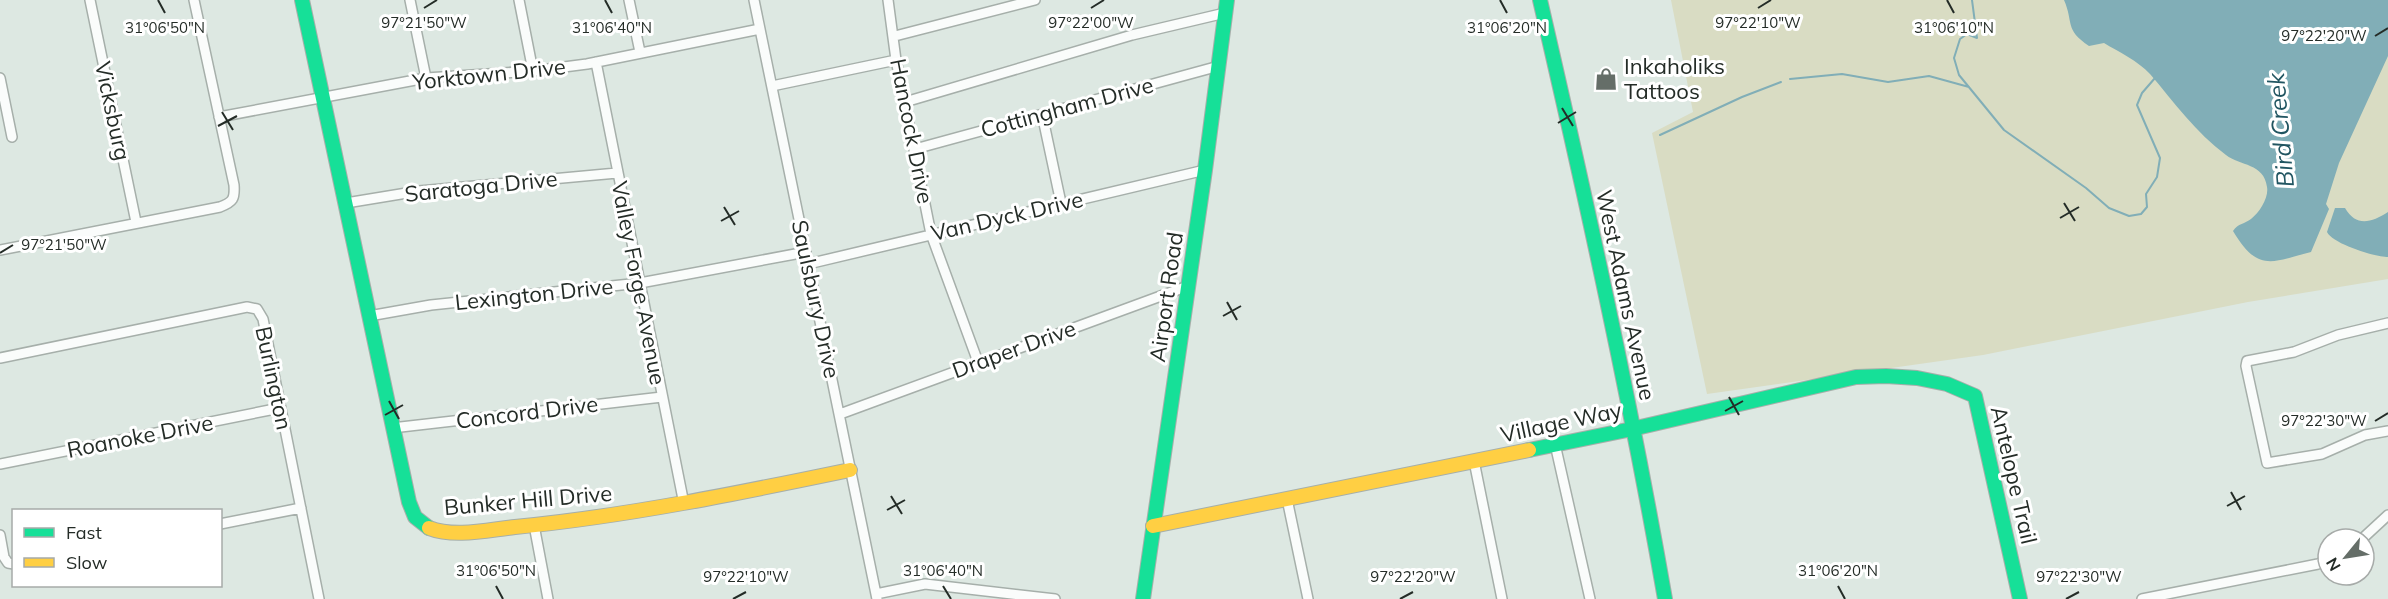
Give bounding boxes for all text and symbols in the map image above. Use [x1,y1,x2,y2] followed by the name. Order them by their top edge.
[381,13,467,32] text: 97°21'50"W
[1048,13,1134,32] text: 97°22'00"W
[1715,13,1801,32] text: 97°22'10"W
[125,18,205,37] text: 31°06'50"N
[572,18,652,37] text: 31°06'40"N
[1467,18,1547,37] text: 31°06'20"N
[1914,18,1994,37] text: 31°06'10"N
[2281,26,2367,45] text: 97°22'20"W
[410,52,567,96] street label: Yorktown Drive
[1624,52,1725,105] place label: Inkaholiks Tattoos
[884,56,940,206] street label: Hancock Drive
[89,59,137,163] street label: Vicksburg
[1593,66,1619,92] shop icon: Inkaholiks Tattoos
[978,71,1156,143] street label: Cottingham Drive
[2260,71,2300,189] water label: Bird Creek
[403,164,559,208] street label: Saratoga Drive
[606,179,672,387] street label: Valley Forge Avenue
[928,185,1086,247] street label: Van Dyck Drive
[1590,187,1662,403] street label: West Adams Avenue
[786,217,846,381] street label: Saulsbury Drive
[1143,230,1189,364] street label: Airport Road
[21,235,107,254] text: 97°21'50"W
[454,272,614,316] street label: Lexington Drive
[948,314,1080,384] street label: Draper Drive
[249,324,299,432] street label: Burlington
[454,389,600,435] street label: Concord Drive
[1498,395,1624,449] street label: Village Way
[1985,403,2043,547] street label: Antelope Trail
[65,408,215,464] street label: Roanoke Drive
[2281,411,2367,430] text: 97°22'30"W
[443,479,613,521] street label: Bunker Hill Drive
[12,509,222,587] legend
[66,521,102,544] text: Fast
[2316,527,2376,587] north arrow
[66,551,108,574] text: Slow
[2321,554,2345,575] text: N
[456,561,536,580] text: 31°06'50"N
[903,561,983,580] text: 31°06'40"N
[1798,561,1878,580] text: 31°06'20"N
[703,567,789,586] text: 97°22'10"W
[1370,567,1456,586] text: 97°22'20"W
[2036,567,2122,586] text: 97°22'30"W

